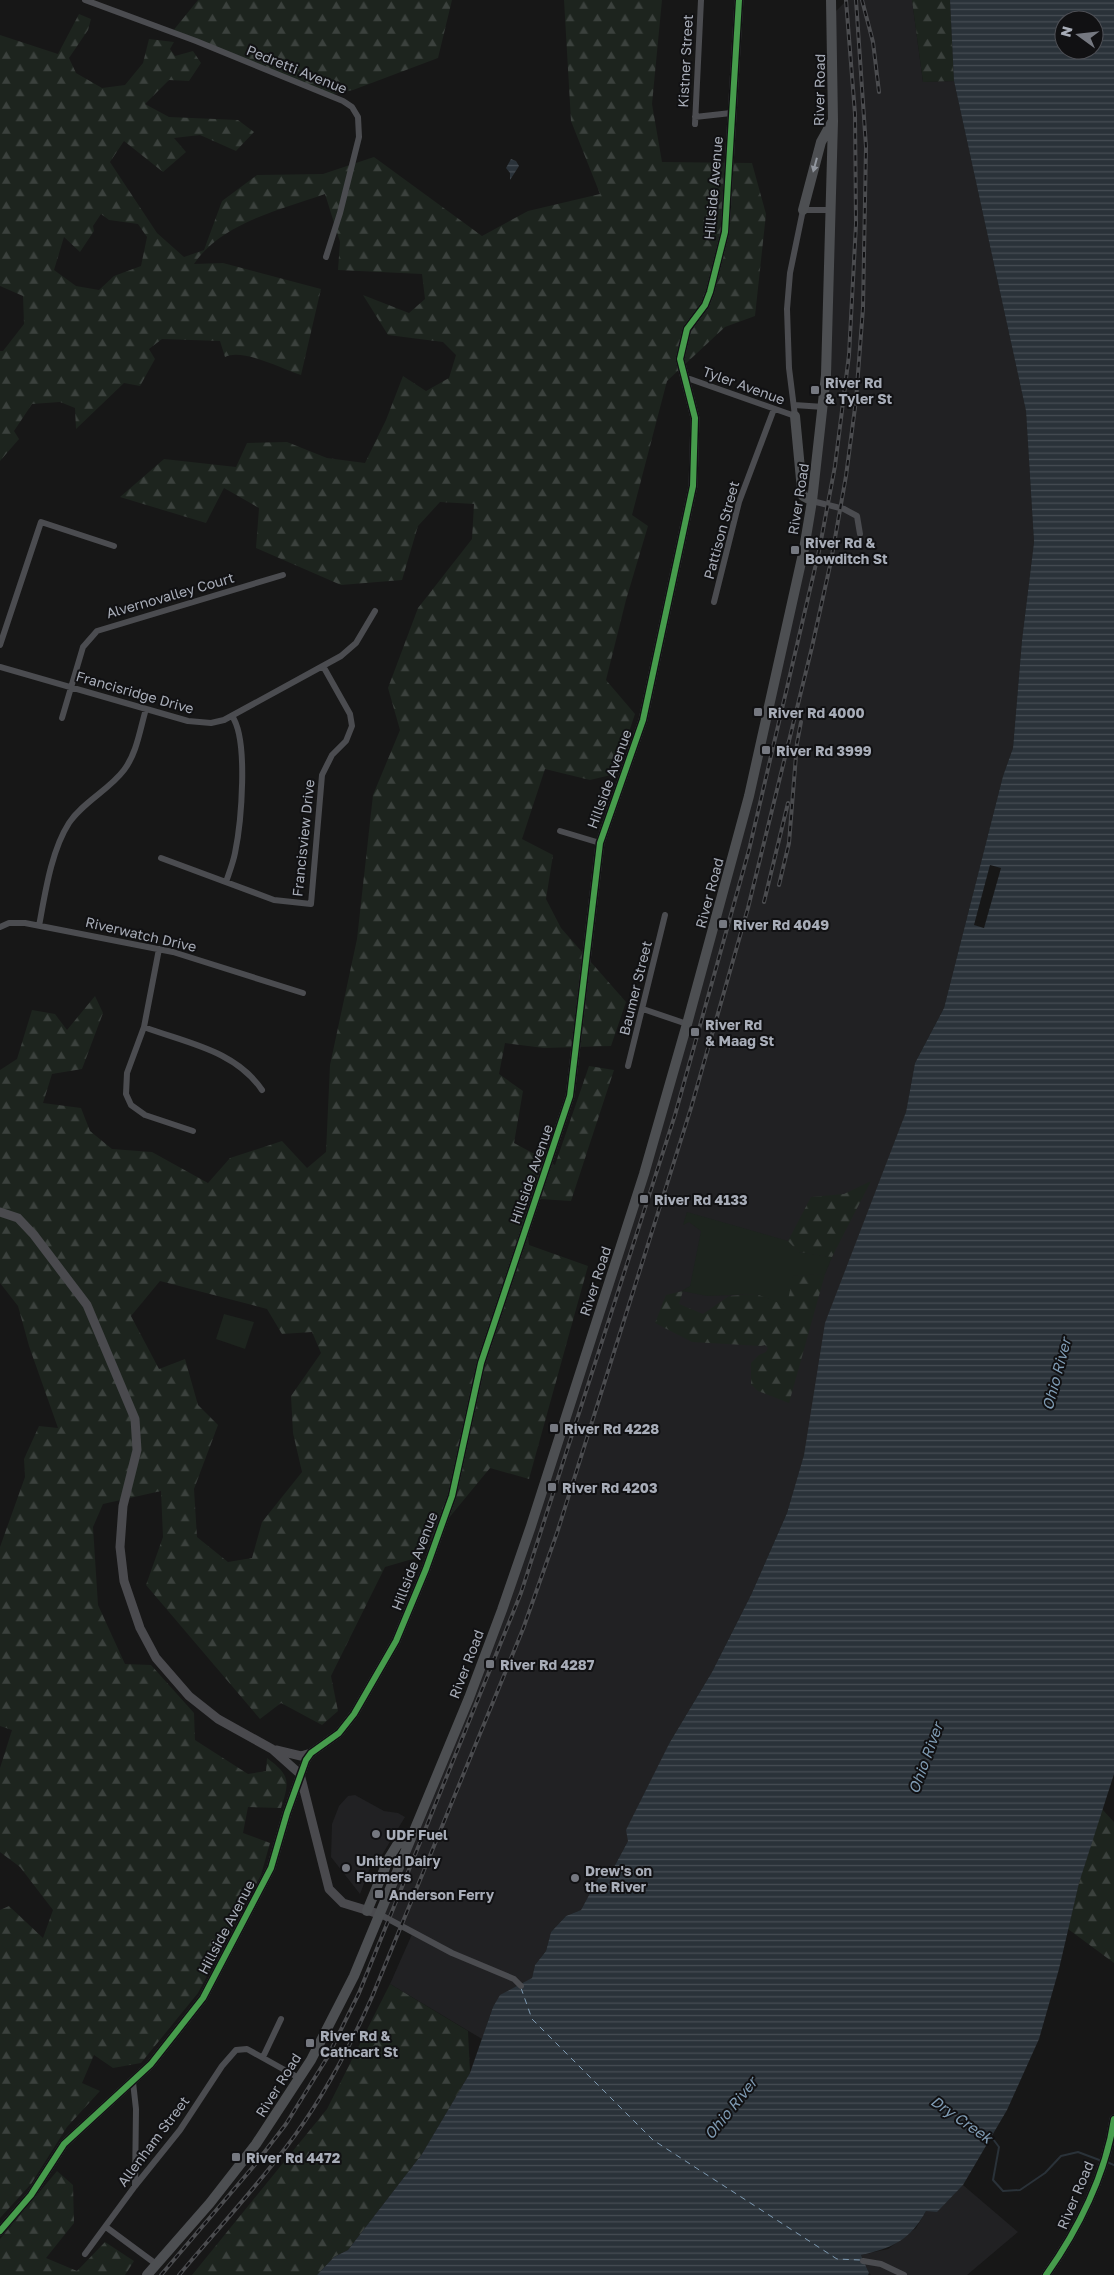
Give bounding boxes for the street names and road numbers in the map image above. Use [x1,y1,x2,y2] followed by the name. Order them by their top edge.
[674,14,696,108] street label: Kistner Street
[244,41,350,97] street label: Pedretti Avenue
[810,54,828,126] street label: River Road
[700,135,726,241] street label: Hillside Avenue
[701,362,787,408] street label: Tyler Avenue
[784,462,812,536] street label: River Road
[700,479,742,581] street label: Pattison Street
[104,569,236,621] street label: Alvernovalley Court
[74,667,196,717] street label: Francisridge Drive
[583,727,635,831] street label: Hillside Avenue
[288,778,318,898] street label: Francisview Drive
[691,856,727,930] street label: River Road
[84,913,198,955] street label: Riverwatch Drive
[615,939,655,1037] street label: Baumer Street
[506,1122,556,1226] street label: Hillside Avenue
[576,1244,614,1318] street label: River Road
[387,1509,441,1613] street label: Hillside Avenue
[445,1627,487,1701] street label: River Road
[194,1877,258,1977] street label: Hillside Avenue
[252,2050,304,2120] street label: River Road
[114,2093,192,2189] street label: Allenham Street
[1053,2158,1097,2232] street label: River Road

